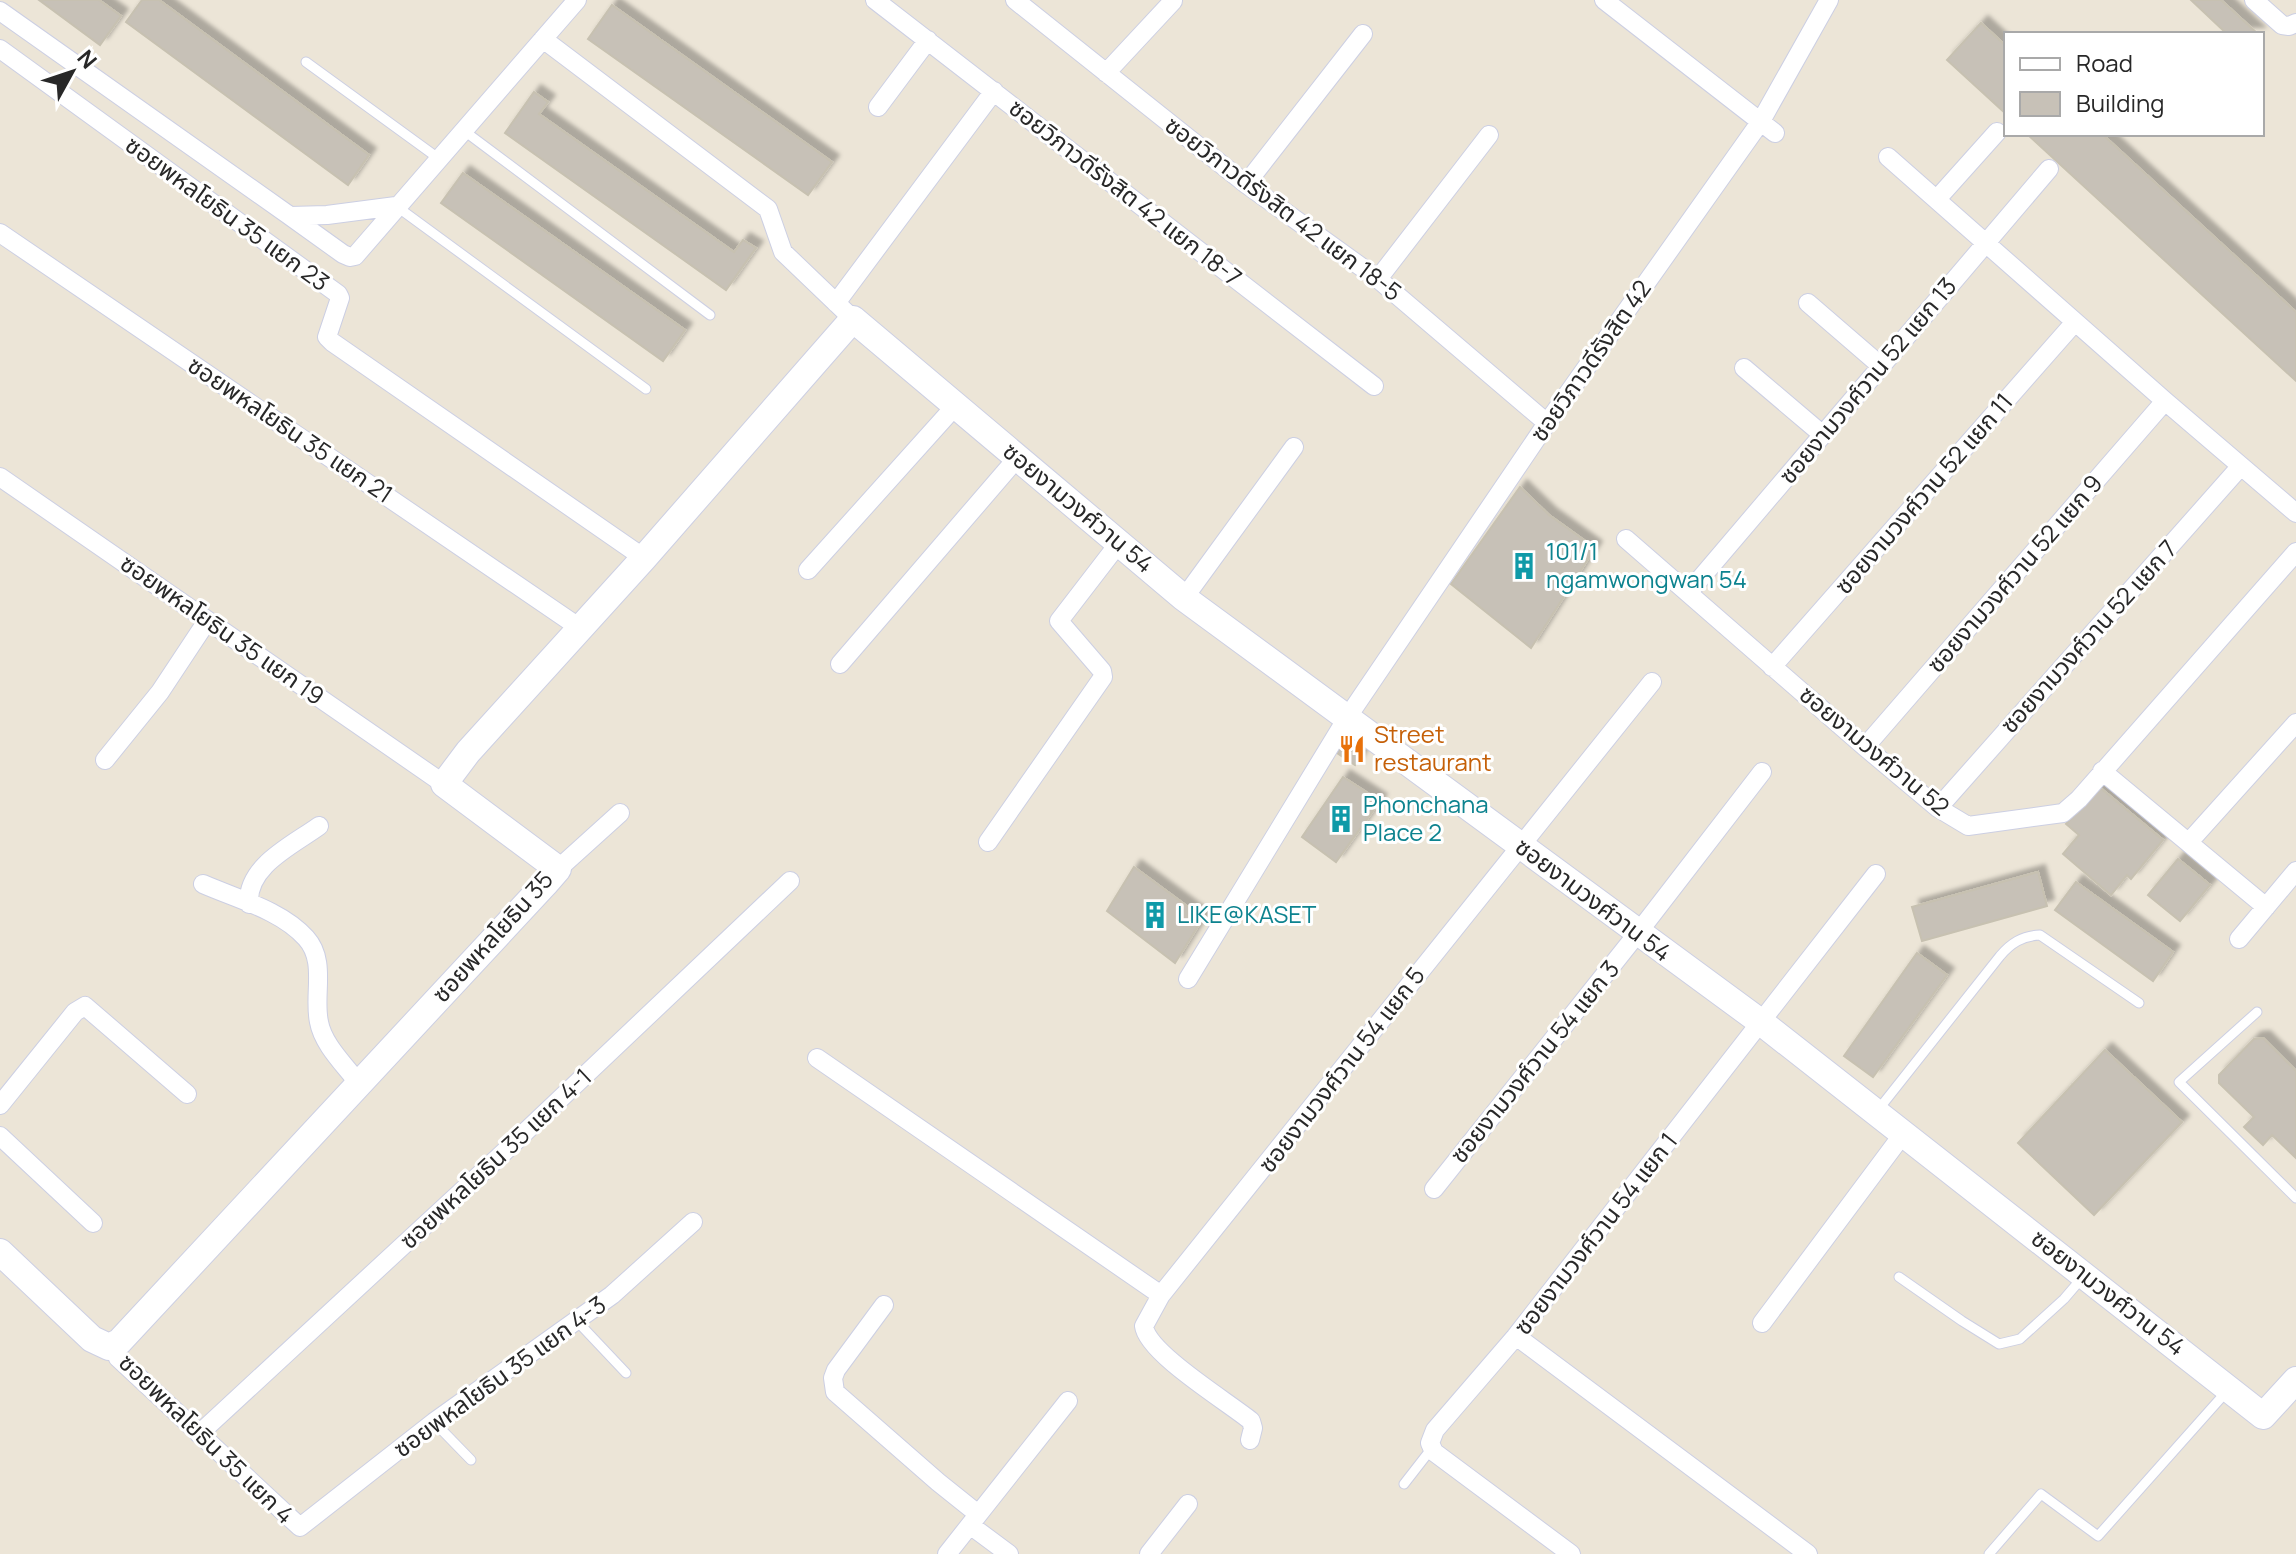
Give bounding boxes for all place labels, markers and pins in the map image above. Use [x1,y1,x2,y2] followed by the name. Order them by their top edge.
[1546,534,1747,595] place label: 101/1 ngamwongwan 54
[1509,551,1539,581] building icon: 101/1 ngamwongwan 54
[1374,717,1492,778] place label: Street restaurant
[1337,734,1367,764] restaurant icon: Street restaurant
[1363,787,1489,848] place label: Phonchana Place 2
[1326,804,1356,834] building icon: Phonchana Place 2
[1177,897,1317,930] place label: LIKE@KASET
[1140,900,1170,930] building icon: LIKE@KASET

